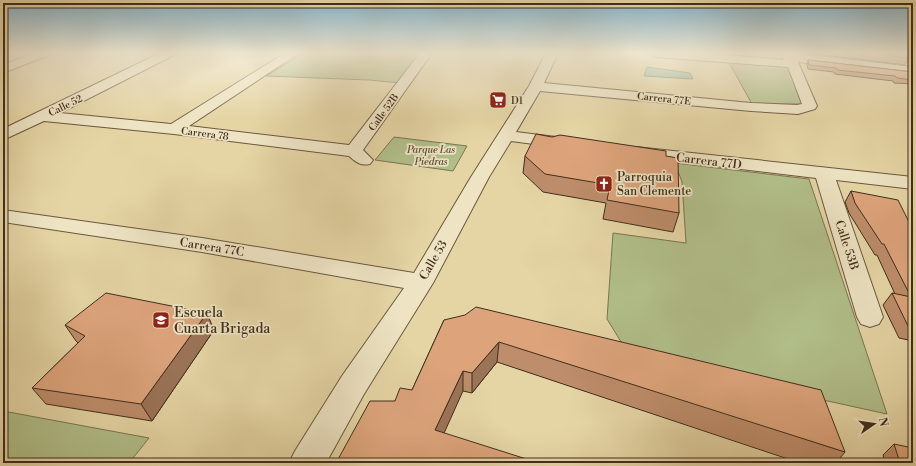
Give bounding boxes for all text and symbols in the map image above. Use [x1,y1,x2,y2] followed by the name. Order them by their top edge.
[488,90,508,110] supermarket icon: D1
[636,90,692,108] street label: Carrera 77E
[47,92,85,119] street label: Calle 52
[366,92,401,134] street label: Calle 52B
[511,95,524,107] place label: D1
[180,125,229,143] street label: Carrera 78
[406,144,455,168] park label: Parque Las Piedras
[675,150,743,173] street label: Carrera 77D
[617,170,691,199] place label: Parroquia San Clemente
[594,174,614,194] church icon: Parroquia San Clemente
[831,218,862,272] street label: Calle 53B
[179,235,245,260] street label: Carrera 77C
[416,237,451,283] street label: Calle 53
[174,304,271,338] place label: Escuela Cuarta Brigada
[151,310,171,330] school or university icon: Escuela Cuarta Brigada
[854,404,894,444] north arrow
[875,416,891,428] text: N

